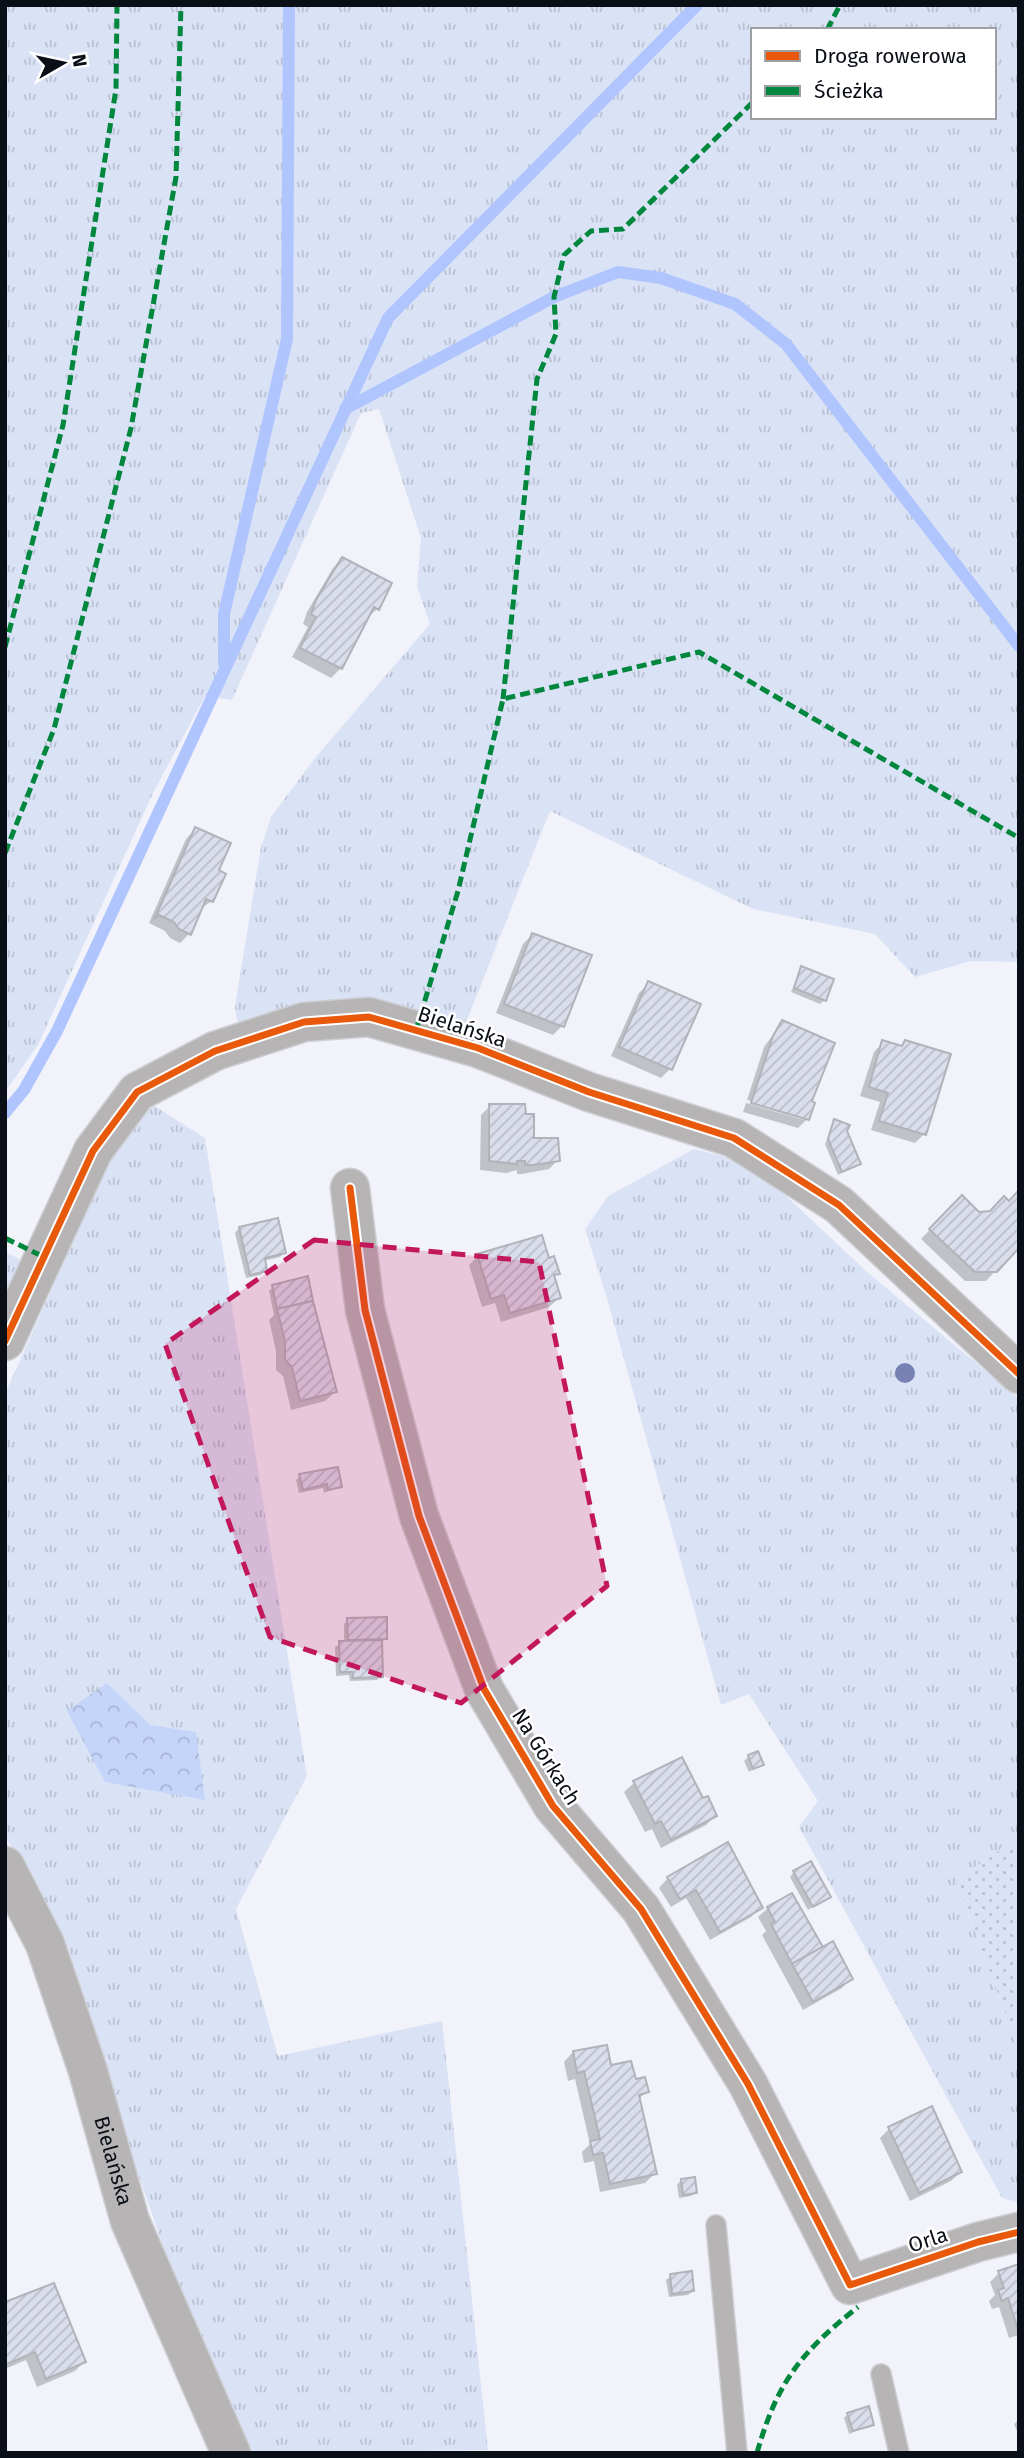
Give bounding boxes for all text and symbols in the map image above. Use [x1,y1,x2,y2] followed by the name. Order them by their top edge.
[28,28,98,98] north arrow
[751,28,996,119] legend
[814,43,967,69] text: Droga rowerowa
[67,52,92,68] text: N
[814,78,884,104] text: Ścieżka
[414,1000,510,1054] street label: Bielańska
[506,1704,586,1810] street label: Na Górkach
[88,2113,138,2208] street label: Bielańska
[905,2221,951,2259] street label: Orla

